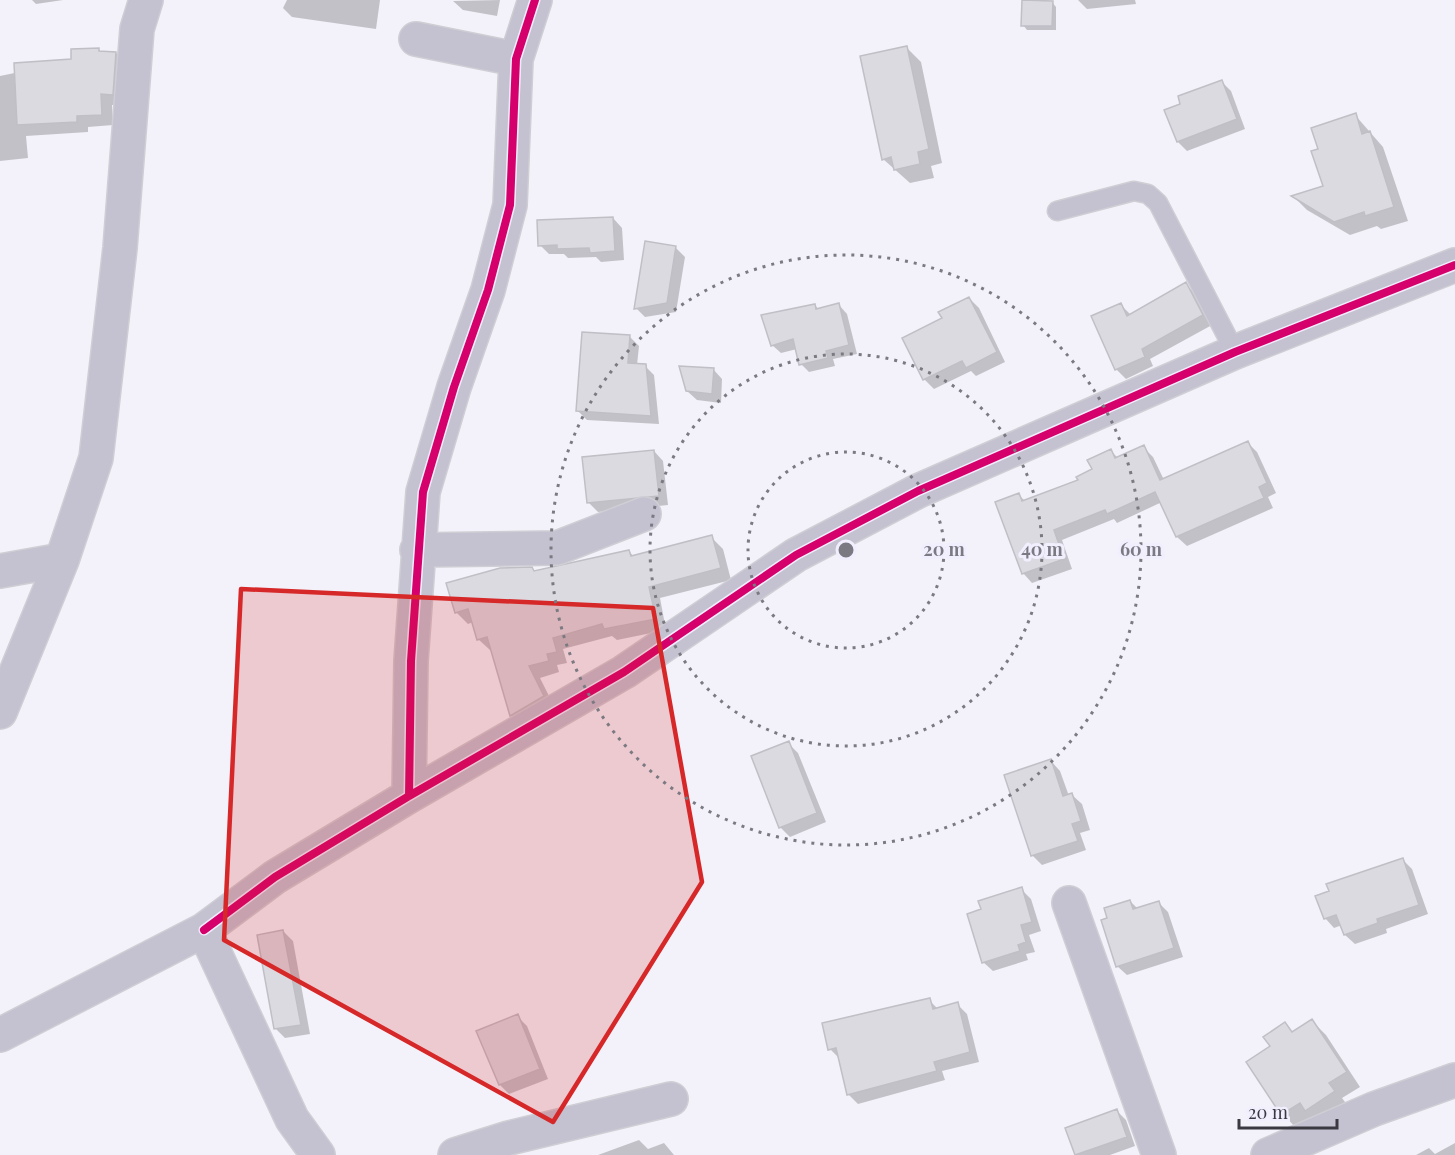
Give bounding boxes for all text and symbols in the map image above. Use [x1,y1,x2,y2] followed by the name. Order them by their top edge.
[923,537,965,561] text: 20 m
[1021,537,1064,561] text: 40 m
[1120,537,1163,561] text: 60 m
[836,540,856,560] centre of rings
[1239,1092,1336,1130] scale bar
[1248,1100,1288,1124] text: 20 m

